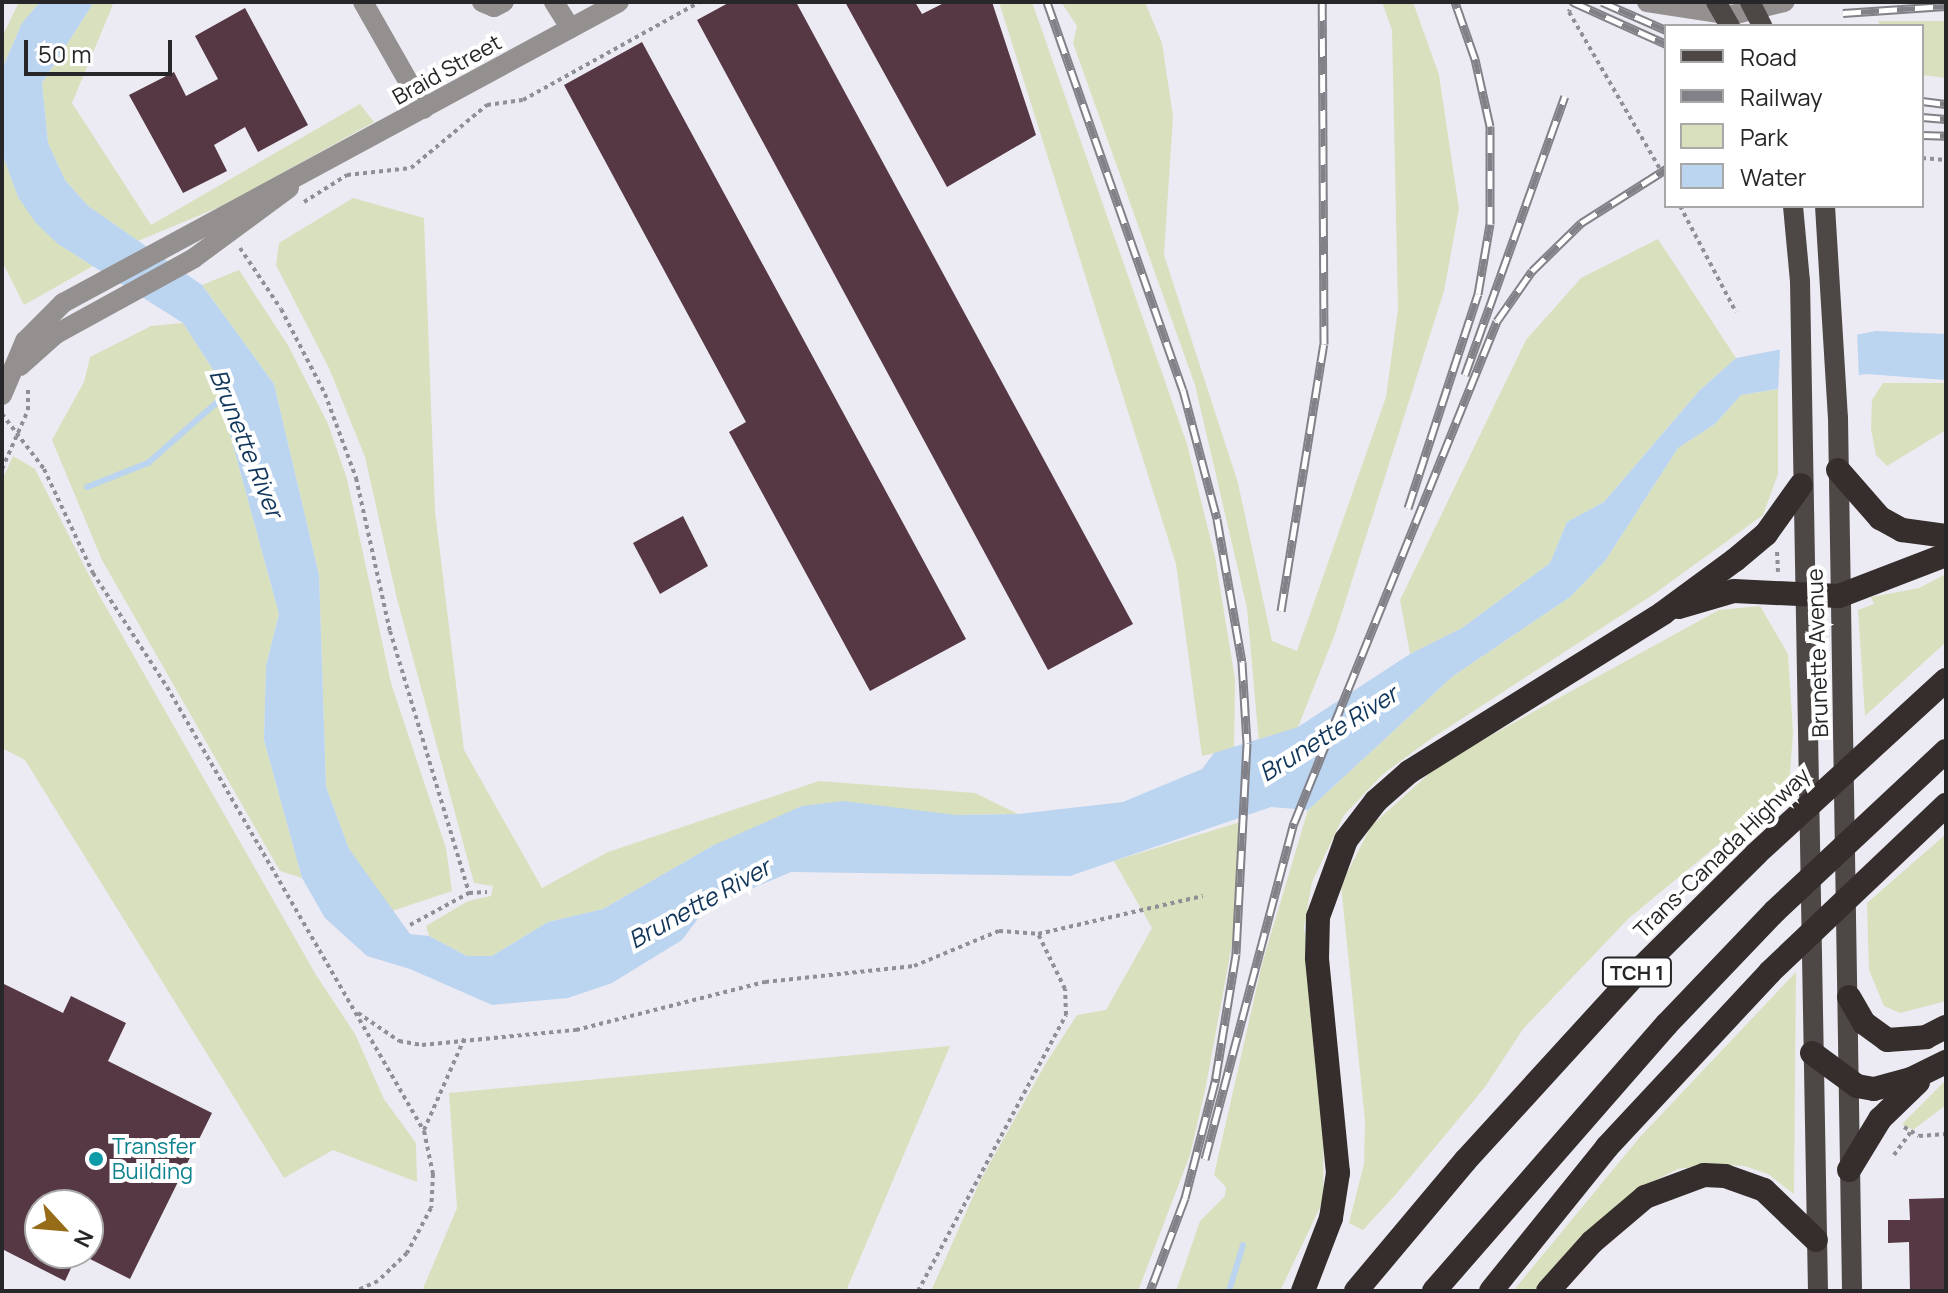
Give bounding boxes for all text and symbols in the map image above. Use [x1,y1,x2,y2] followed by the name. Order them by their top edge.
[28,24,176,74] scale bar
[1664,24,1924,208] legend
[388,29,506,111] street label: Braid Street
[38,37,92,70] text: 50 m
[1740,40,1797,73] text: Road
[1740,80,1823,113] text: Railway
[1740,120,1788,153] text: Park
[1740,160,1807,193] text: Water
[204,365,290,521] water label: Brunette River
[1802,568,1834,738] street label: Brunette Avenue
[1254,679,1402,787] water label: Brunette River
[1629,762,1815,944] street label: Trans-Canada Highway
[623,852,775,954] water label: Brunette River
[1601,956,1673,988] road number: TCH 1
[112,1133,197,1184] place label: Transfer Building
[87,1150,105,1168] marker: Transfer Building
[24,1189,104,1269] north arrow
[67,1225,101,1252] text: N

